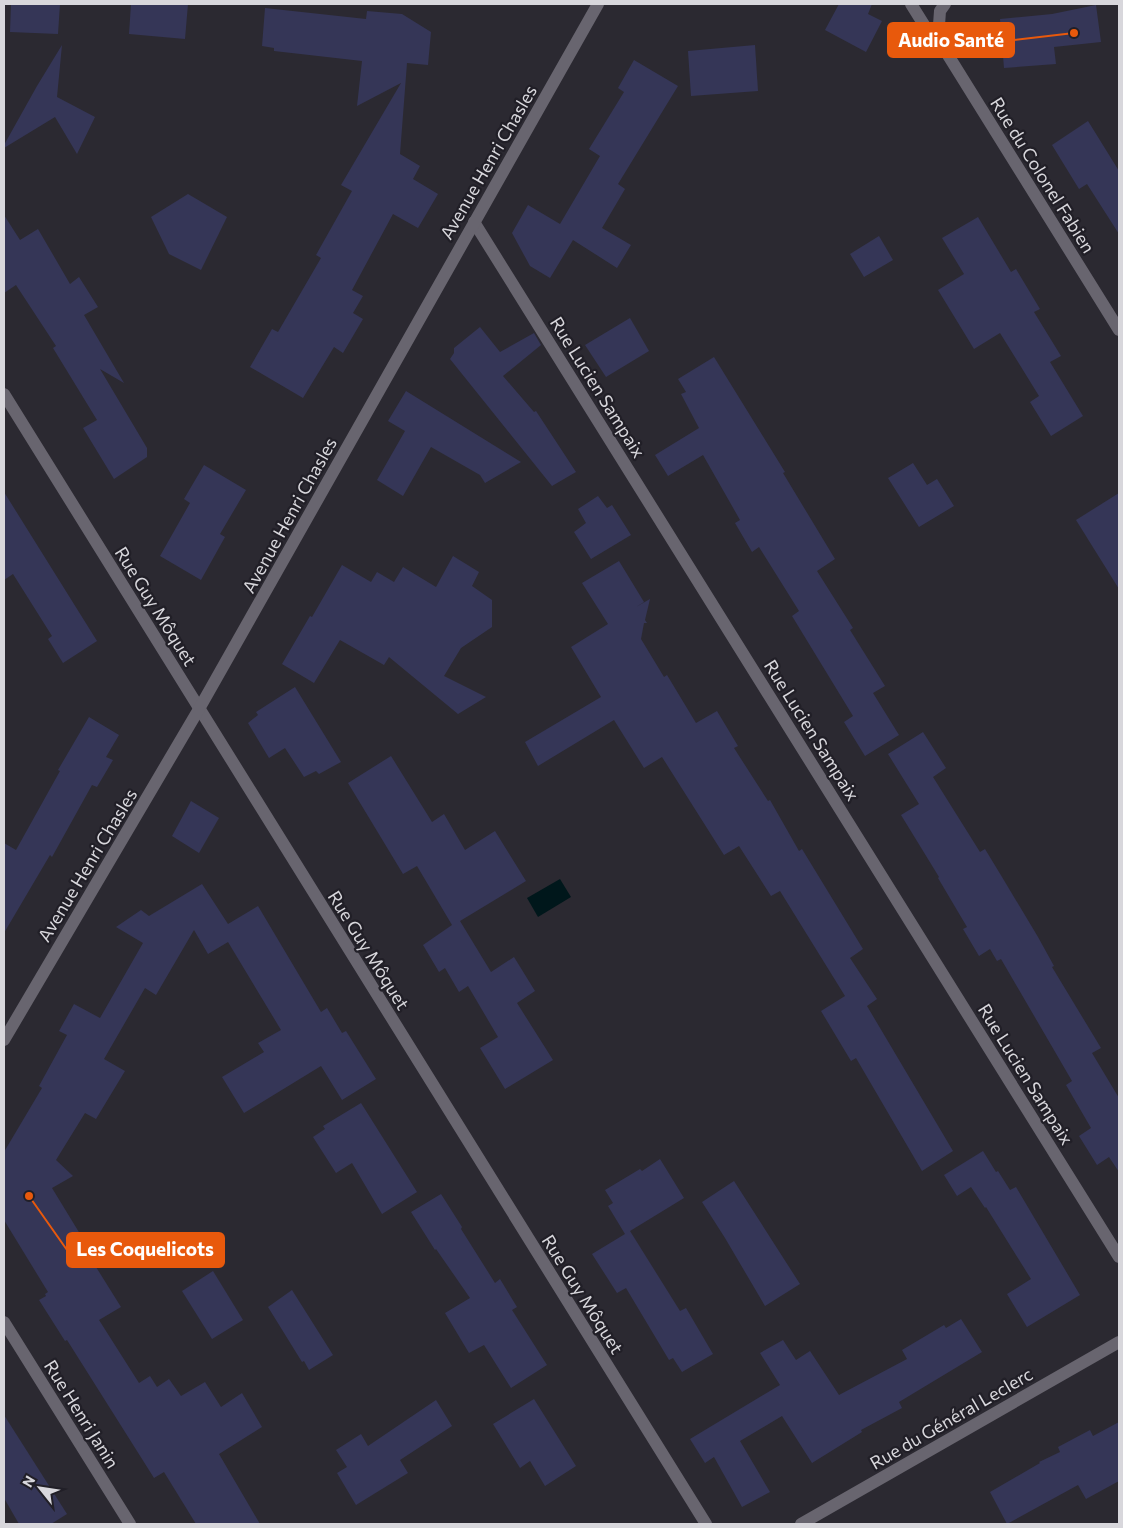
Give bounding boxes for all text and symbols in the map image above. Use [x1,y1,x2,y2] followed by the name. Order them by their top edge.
[888,23,1014,57] callout: Audio Santé
[898,28,1004,51] text: Audio Santé
[435,81,541,243] street label: Avenue Henri Chasles
[986,93,1100,257] street label: Rue du Colonel Fabien
[546,312,650,462] street label: Rue Lucien Sampaix
[237,433,341,597] street label: Avenue Henri Chasles
[111,542,201,670] street label: Rue Guy Môquet
[760,655,864,805] street label: Rue Lucien Sampaix
[33,785,141,945] street label: Avenue Henri Chasles
[324,886,414,1014] street label: Rue Guy Môquet
[974,999,1078,1149] street label: Rue Lucien Sampaix
[538,1230,628,1358] street label: Rue Guy Môquet
[67,1233,224,1267] callout: Les Coquelicots
[76,1237,214,1260] text: Les Coquelicots
[40,1356,124,1472] street label: Rue Henri Janin
[866,1362,1036,1474] street label: Rue du Général Leclerc
[15,1463,65,1513] north arrow
[18,1472,38,1490] text: N

